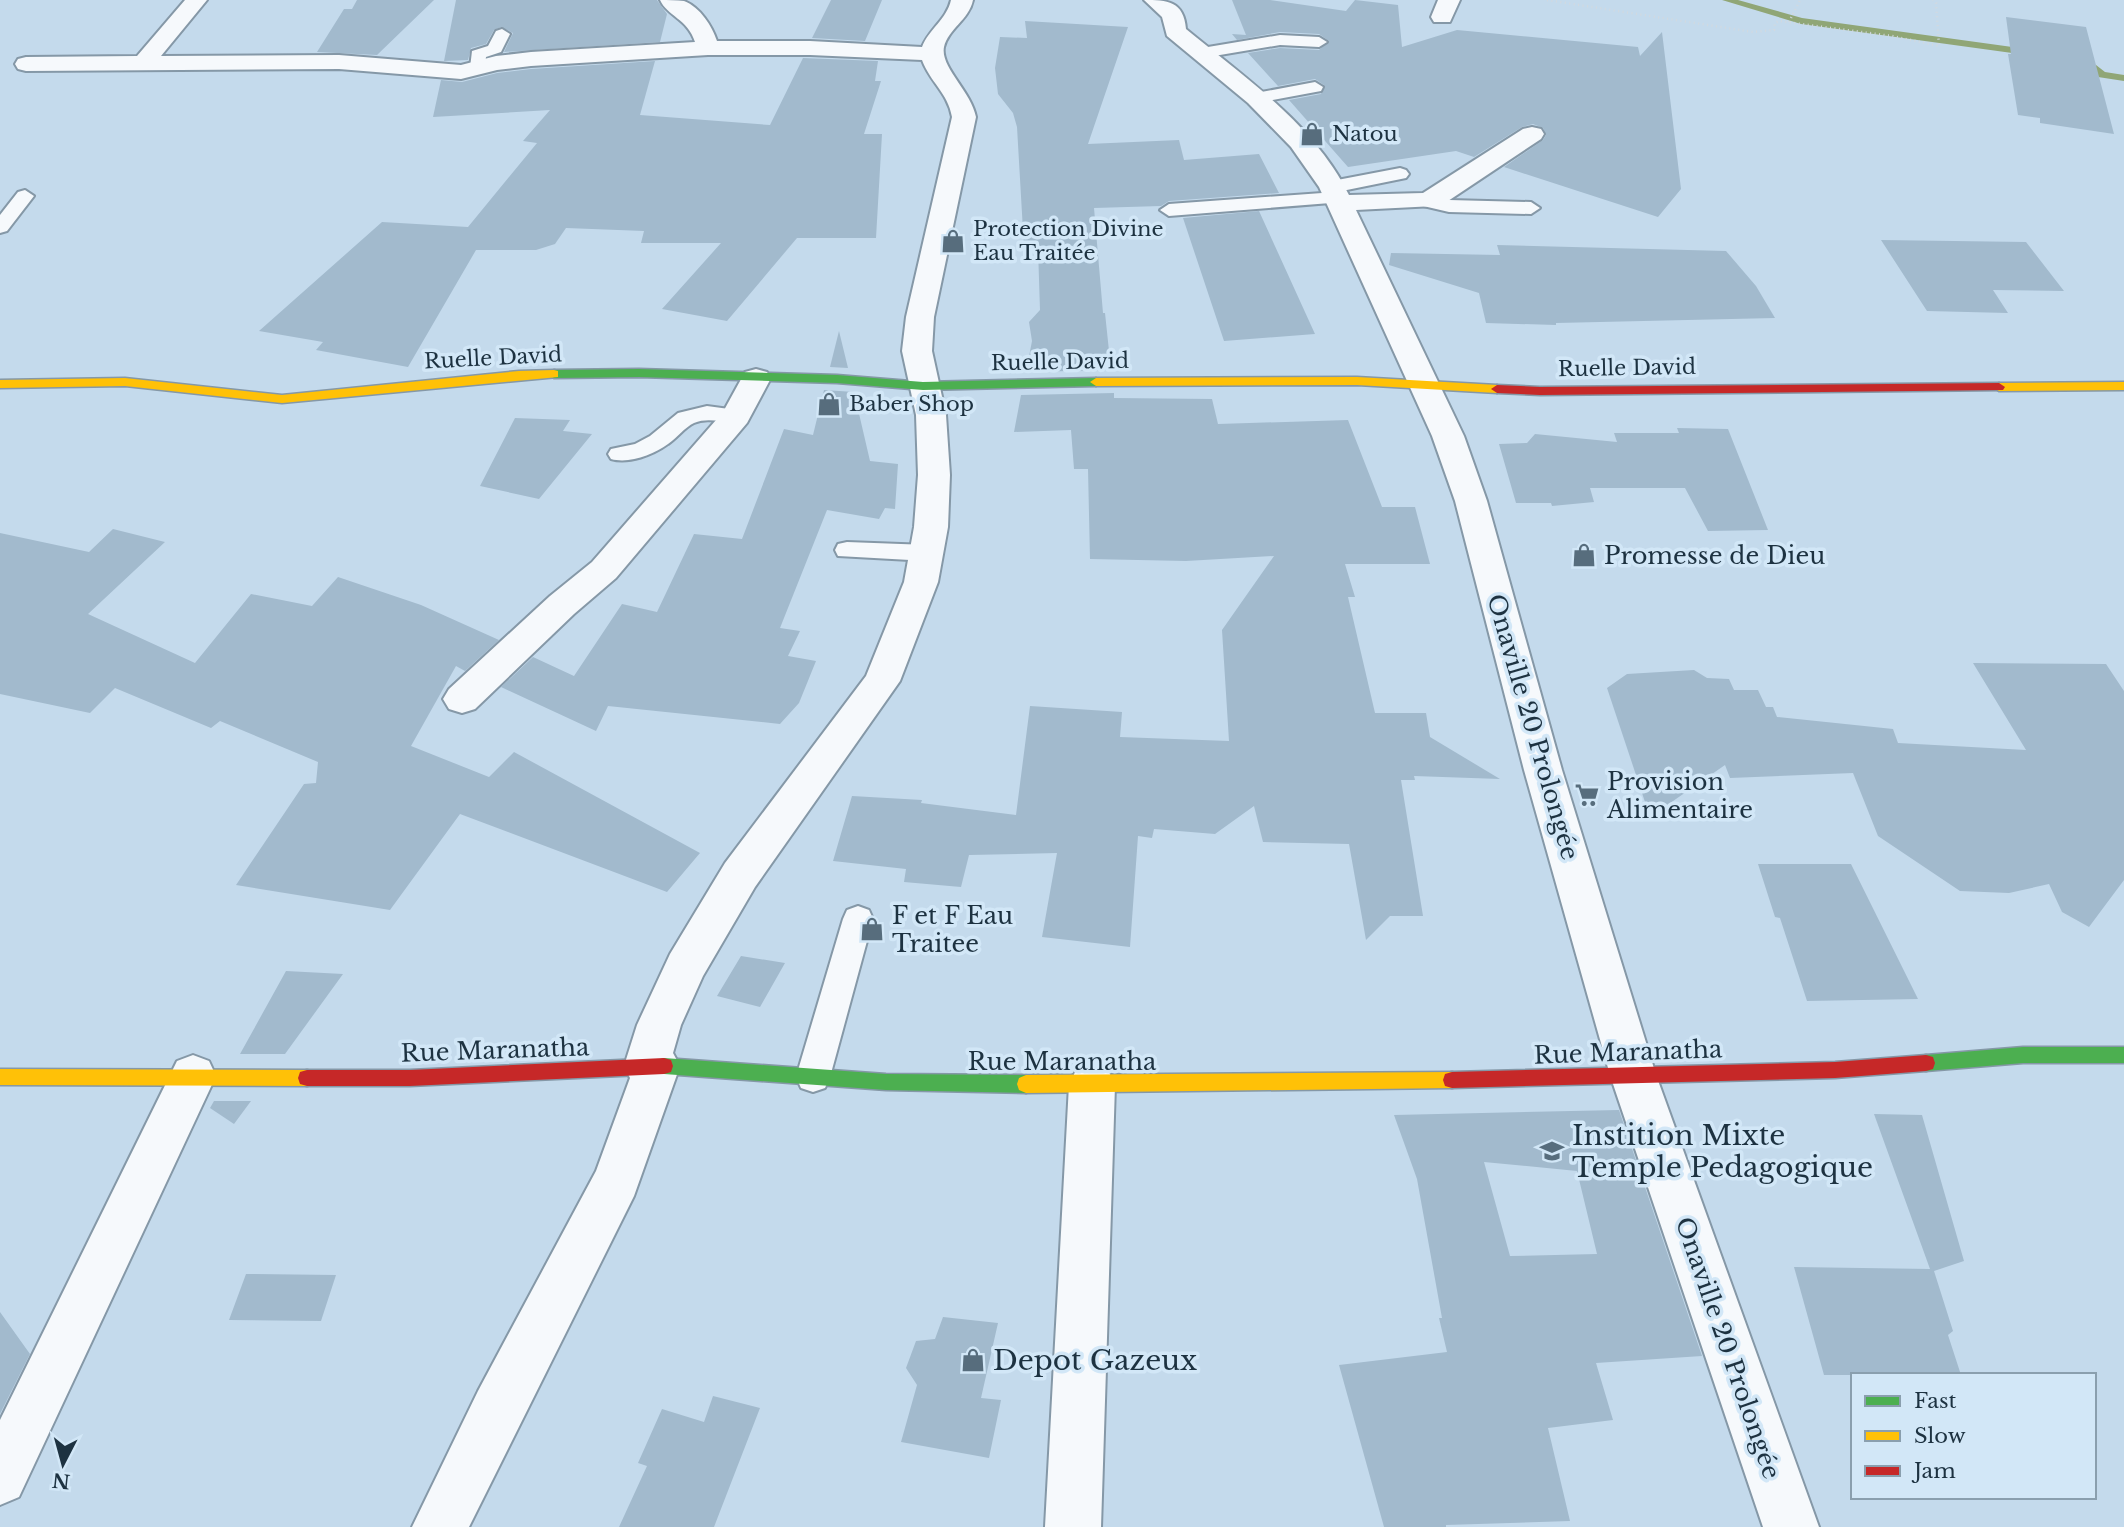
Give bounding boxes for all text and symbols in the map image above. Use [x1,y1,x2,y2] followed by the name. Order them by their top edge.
[1298,120,1326,148] shop icon: Natou
[1332,121,1398,147] place label: Natou
[973,216,1164,266] place label: Protection Divine Eau Traitée
[939,227,967,255] shop icon: Protection Divine Eau Traitée
[423,341,563,375] street label: Ruelle David
[991,348,1129,376] street label: Ruelle David
[1558,354,1696,382] street label: Ruelle David
[815,390,843,418] shop icon: Baber Shop
[849,391,974,417] place label: Baber Shop
[1570,541,1598,569] shop icon: Promesse de Dieu
[1604,541,1825,570] place label: Promesse de Dieu
[1481,591,1585,863] street label: Onaville 20 Prolongée
[1606,767,1753,824] place label: Provision Alimentaire
[1573,781,1601,809] supermarket icon: Provision Alimentaire
[892,901,1013,958] place label: F et F Eau Traitee
[858,915,886,943] shop icon: F et F Eau Traitee
[400,1032,590,1068] street label: Rue Maranatha
[1533,1034,1723,1070] street label: Rue Maranatha
[968,1047,1157,1076] street label: Rue Maranatha
[1572,1118,1873,1185] place label: Instition Mixte Temple Pedagogique
[1538,1137,1566,1165] school or university icon: Instition Mixte Temple Pedagogique
[1670,1213,1786,1483] street label: Onaville 20 Prolongée
[993,1343,1197,1378] place label: Depot Gazeux
[959,1346,987,1374] shop icon: Depot Gazeux
[1851,1373,2096,1499] legend
[1914,1388,1956,1414] text: Fast
[1914,1423,1966,1449] text: Slow
[28,1429,98,1499] north arrow
[1911,1458,1956,1484] text: Jam
[51,1468,71,1493] text: N

